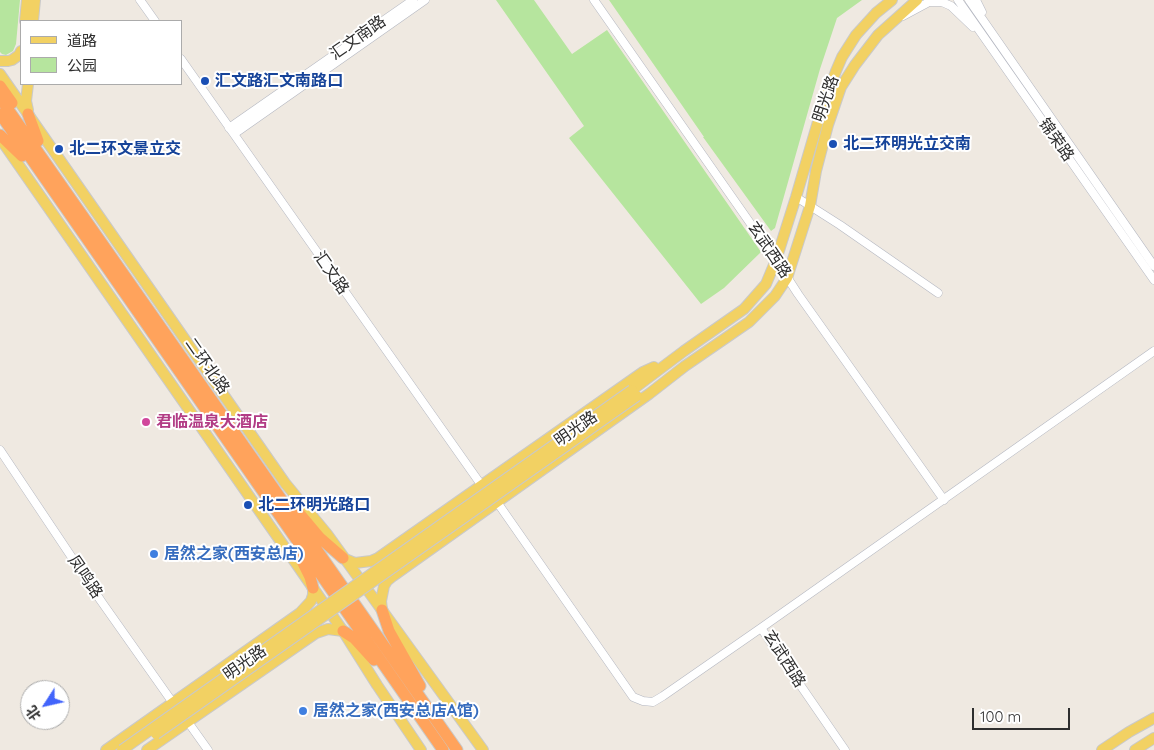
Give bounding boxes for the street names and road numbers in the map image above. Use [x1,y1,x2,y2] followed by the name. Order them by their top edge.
[326,12,390,64] street label: 汇文南路
[809,73,843,125] street label: 明光路
[1034,115,1078,165] street label: 锦荣路
[743,218,795,282] street label: 玄武西路
[309,248,353,298] street label: 汇文路
[181,334,233,398] street label: 二环北路
[551,407,601,451] street label: 明光路
[64,552,106,602] street label: 凤鸣路
[759,627,809,691] street label: 玄武西路
[220,641,270,685] street label: 明光路

